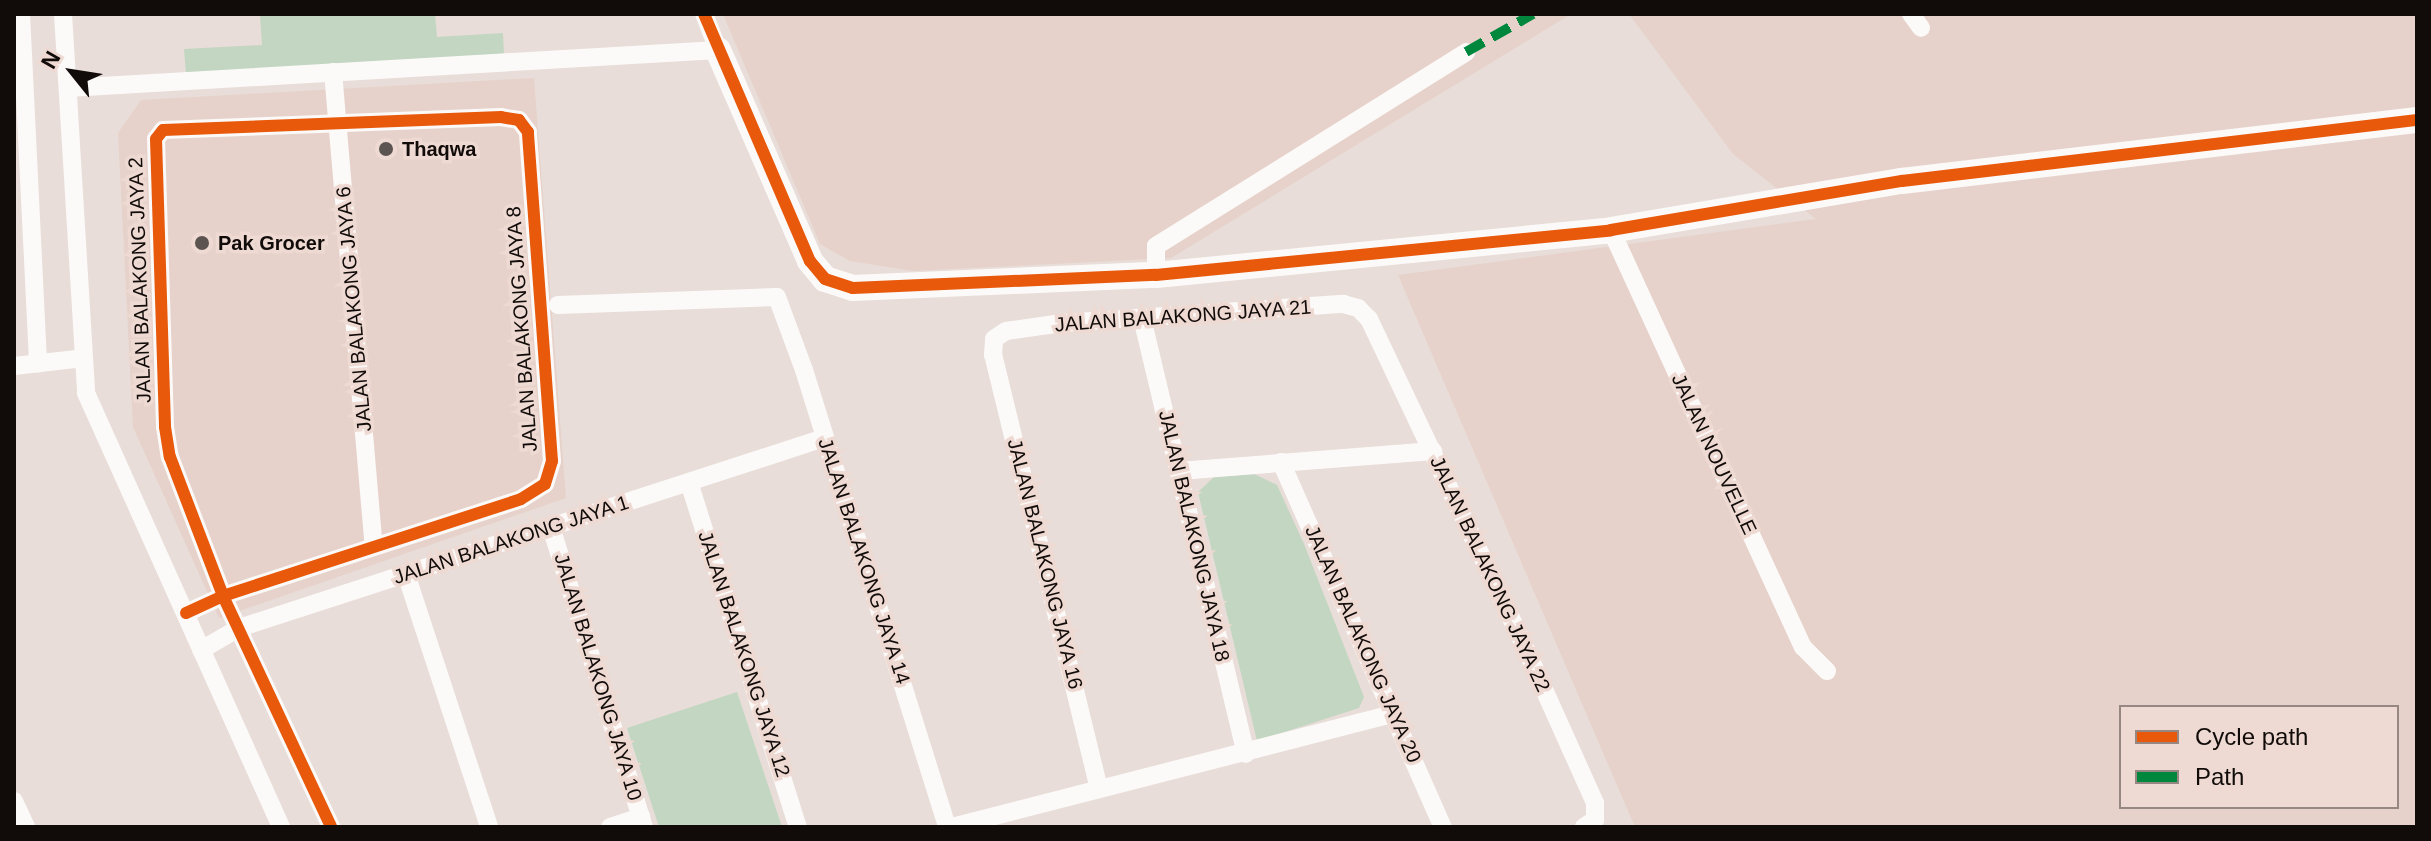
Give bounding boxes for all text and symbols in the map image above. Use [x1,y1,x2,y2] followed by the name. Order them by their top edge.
[32,32,112,112] north arrow
[36,47,66,73] text: N
[402,137,476,161] place label: Thaqwa
[377,140,395,158] marker: Thaqwa
[124,156,156,404] street label: JALAN BALAKONG JAYA 2
[331,185,377,433] street label: JALAN BALAKONG JAYA 6
[501,205,543,453] street label: JALAN BALAKONG JAYA 8
[218,231,325,255] place label: Pak Grocer
[193,234,211,252] marker: Pak Grocer
[1053,295,1313,337] street label: JALAN BALAKONG JAYA 21
[1666,370,1762,538] street label: JALAN NOUVELLE
[1153,407,1235,665] street label: JALAN BALAKONG JAYA 18
[813,434,915,688] street label: JALAN BALAKONG JAYA 14
[1002,436,1088,692] street label: JALAN BALAKONG JAYA 16
[1425,452,1555,696] street label: JALAN BALAKONG JAYA 22
[390,490,632,590] street label: JALAN BALAKONG JAYA 1
[1300,521,1426,767] street label: JALAN BALAKONG JAYA 20
[693,527,795,781] street label: JALAN BALAKONG JAYA 12
[549,550,647,804] street label: JALAN BALAKONG JAYA 10
[2119,705,2399,809] legend
[2195,723,2308,750] text: Cycle path
[2195,763,2244,790] text: Path

